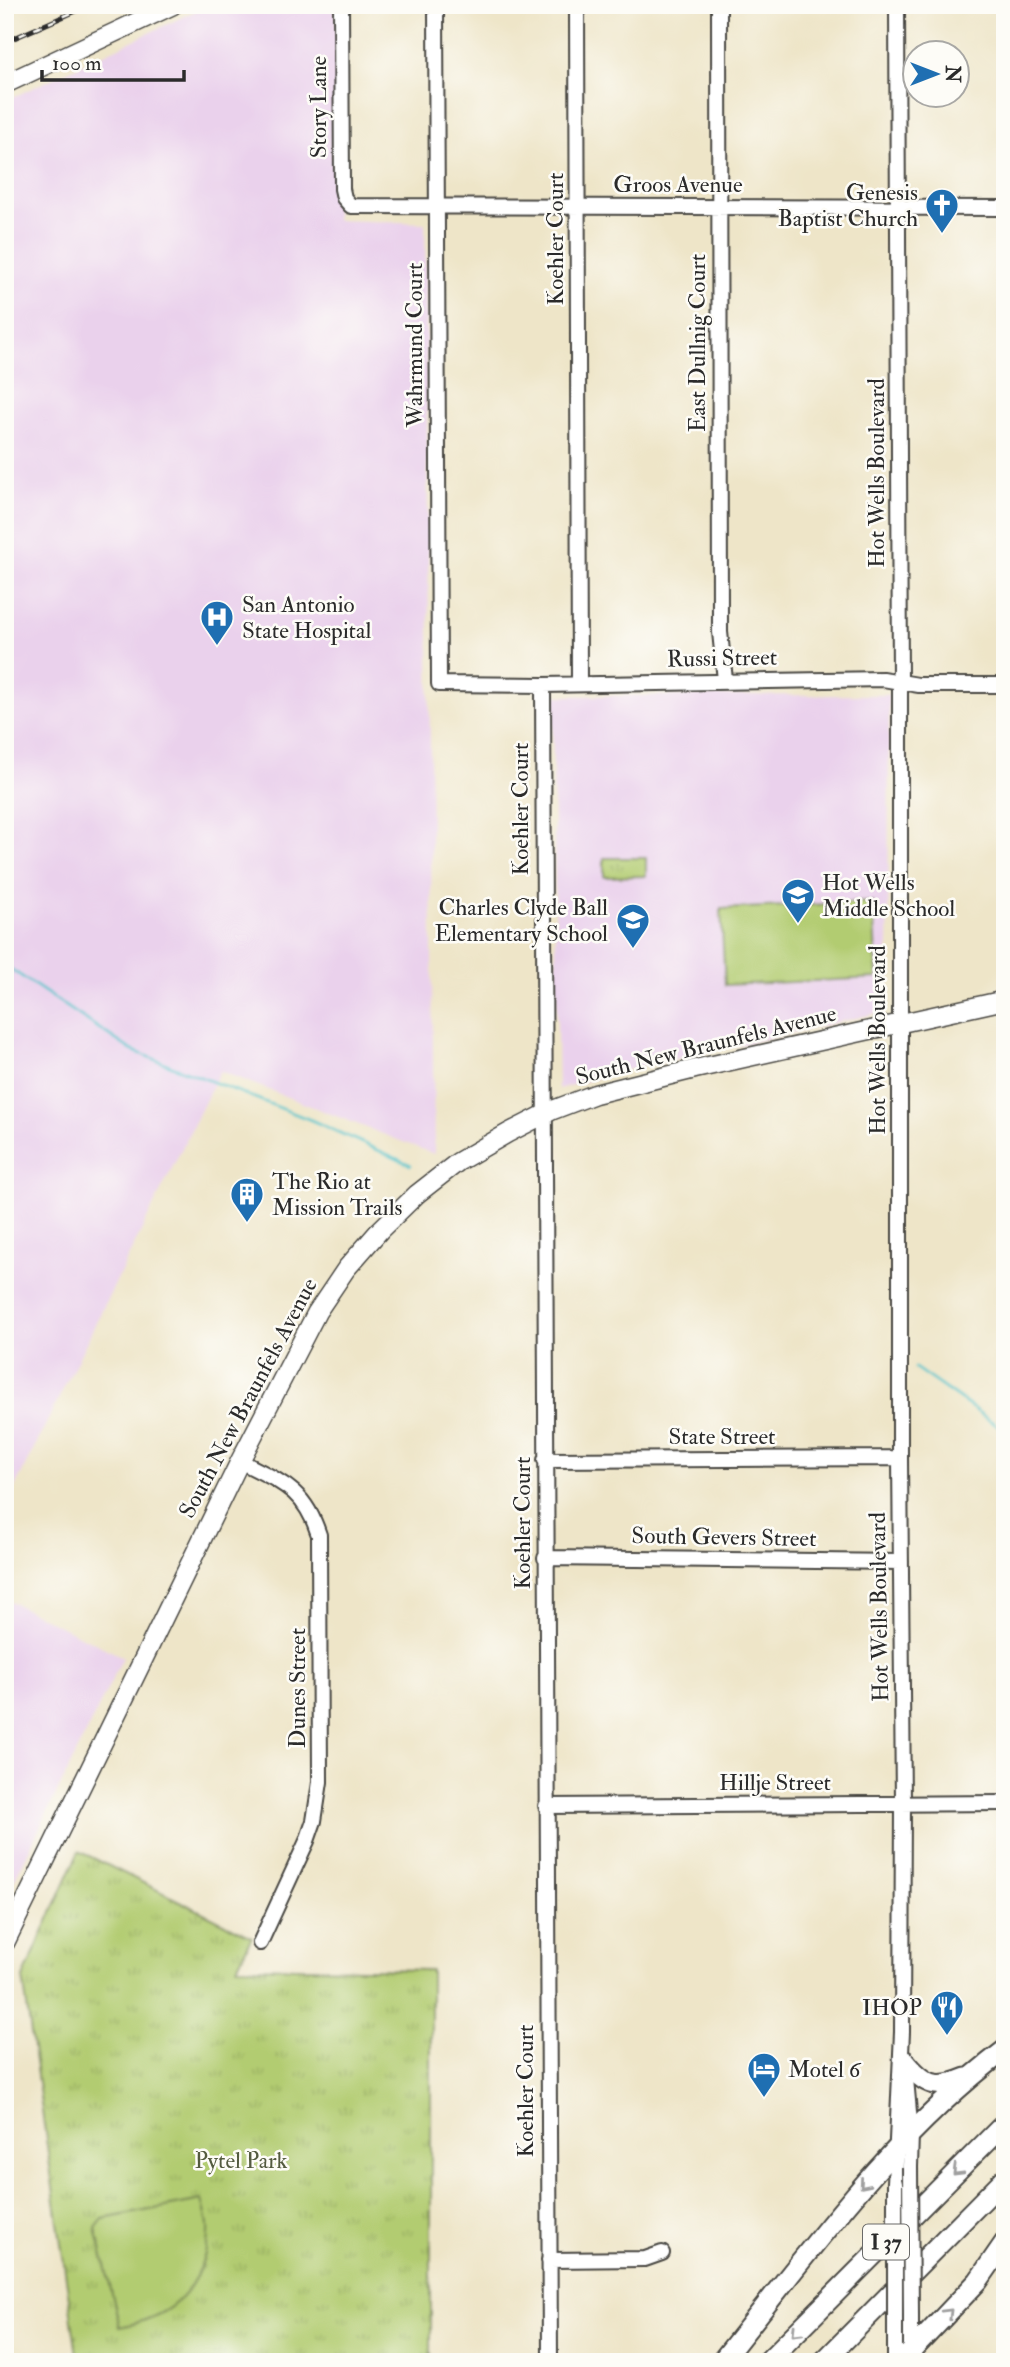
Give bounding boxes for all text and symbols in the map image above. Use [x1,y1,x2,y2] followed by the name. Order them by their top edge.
[42,38,184,82] scale bar
[902,38,972,108] north arrow
[52,50,102,77] text: 100 m
[304,55,333,158] street label: Story Lane
[940,64,964,83] text: N
[613,170,743,199] street label: Groos Avenue
[541,172,570,306] street label: Koehler Court
[778,178,918,234] place label: Genesis Baptist Church
[923,186,961,235] church icon: Genesis Baptist Church
[683,254,712,432] street label: East Dullnig Court
[400,263,429,428] street label: Wahrmund Court
[862,378,891,568] street label: Hot Wells Boulevard
[242,590,372,646] place label: San Antonio State Hospital
[198,598,236,647] hospital icon: San Antonio State Hospital
[667,643,777,673] street label: Russi Street
[506,742,535,876] street label: Koehler Court
[822,868,955,923] place label: Hot Wells Middle School
[779,876,817,925] school or university icon: Hot Wells Middle School
[434,893,608,948] place label: Charles Clyde Ball Elementary School
[614,901,652,950] school or university icon: Charles Clyde Ball Elementary School
[863,945,892,1135] street label: Hot Wells Boulevard
[573,998,840,1091] street label: South New Braunfels Avenue
[272,1167,403,1222] place label: The Rio at Mission Trails
[228,1175,266,1224] building icon: The Rio at Mission Trails
[172,1273,324,1523] street label: South New Braunfels Avenue
[668,1422,776,1451] street label: State Street
[508,1456,537,1590] street label: Koehler Court
[863,1512,895,1702] street label: Hot Wells Boulevard
[631,1521,817,1553] street label: South Gevers Street
[283,1628,312,1748] street label: Dunes Street
[719,1768,831,1797] street label: Hillje Street
[928,1988,966,2037] restaurant icon: IHOP
[862,1993,922,2022] place label: IHOP
[511,2024,540,2158] street label: Koehler Court
[745,2050,783,2099] hotel icon: Motel 6
[788,2055,862,2084] place label: Motel 6
[194,2146,288,2175] park label: Pytel Park
[952,2163,965,2176] one-way arrow
[860,2175,872,2188] one-way arrow
[863,2224,909,2260] road number: I 37
[940,2308,953,2321] one-way arrow
[792,2324,805,2337] one-way arrow

